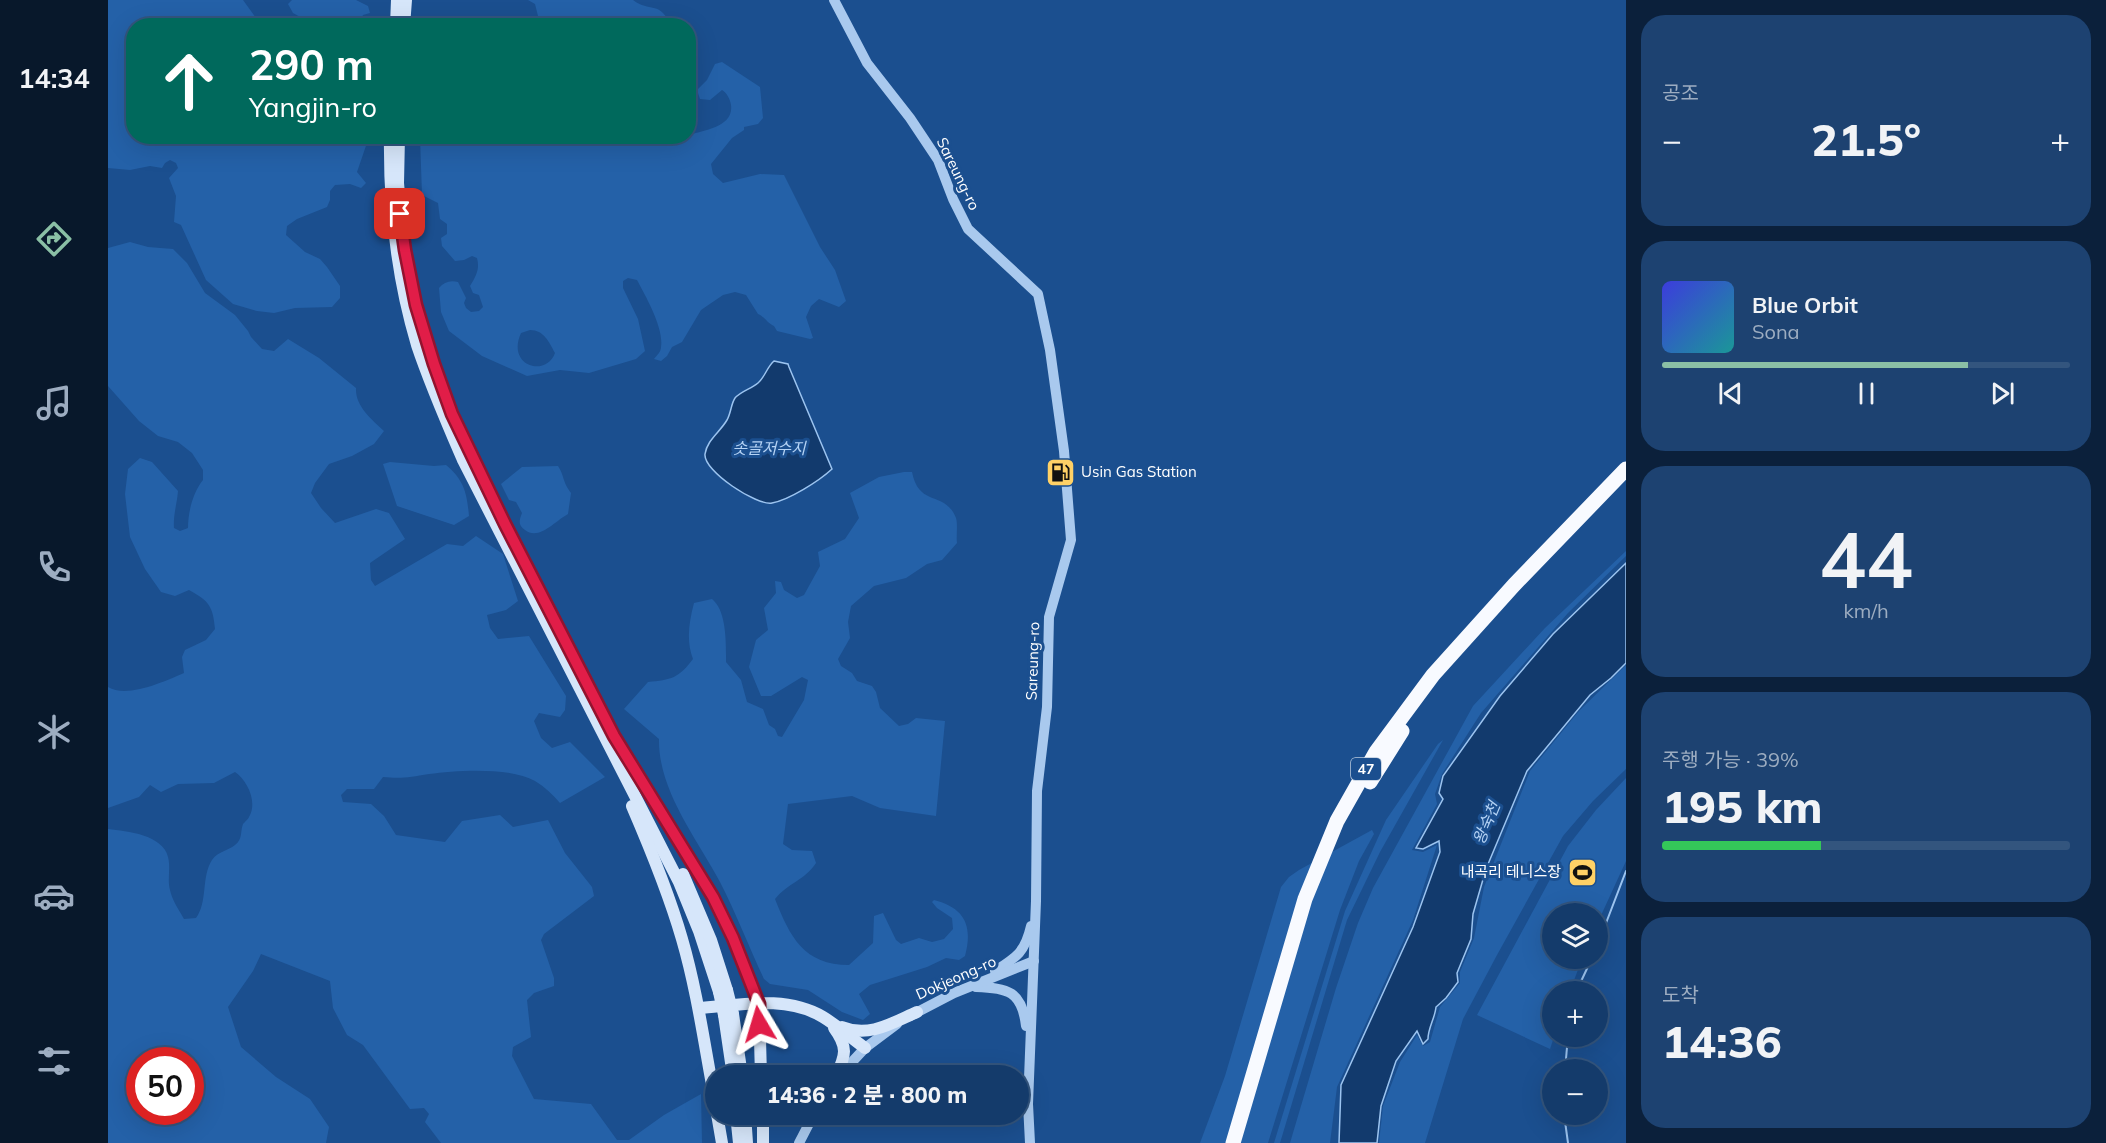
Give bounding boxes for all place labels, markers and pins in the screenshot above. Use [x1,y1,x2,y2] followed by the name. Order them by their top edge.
[374,188,425,239] pin
[1044,456,1076,488] fuel station icon: Usin Gas Station
[1081,462,1197,481] place label: Usin Gas Station
[1566,856,1598,888] sports icon: 내곡리 테니스장
[1460,862,1561,881] place label: 내곡리 테니스장

